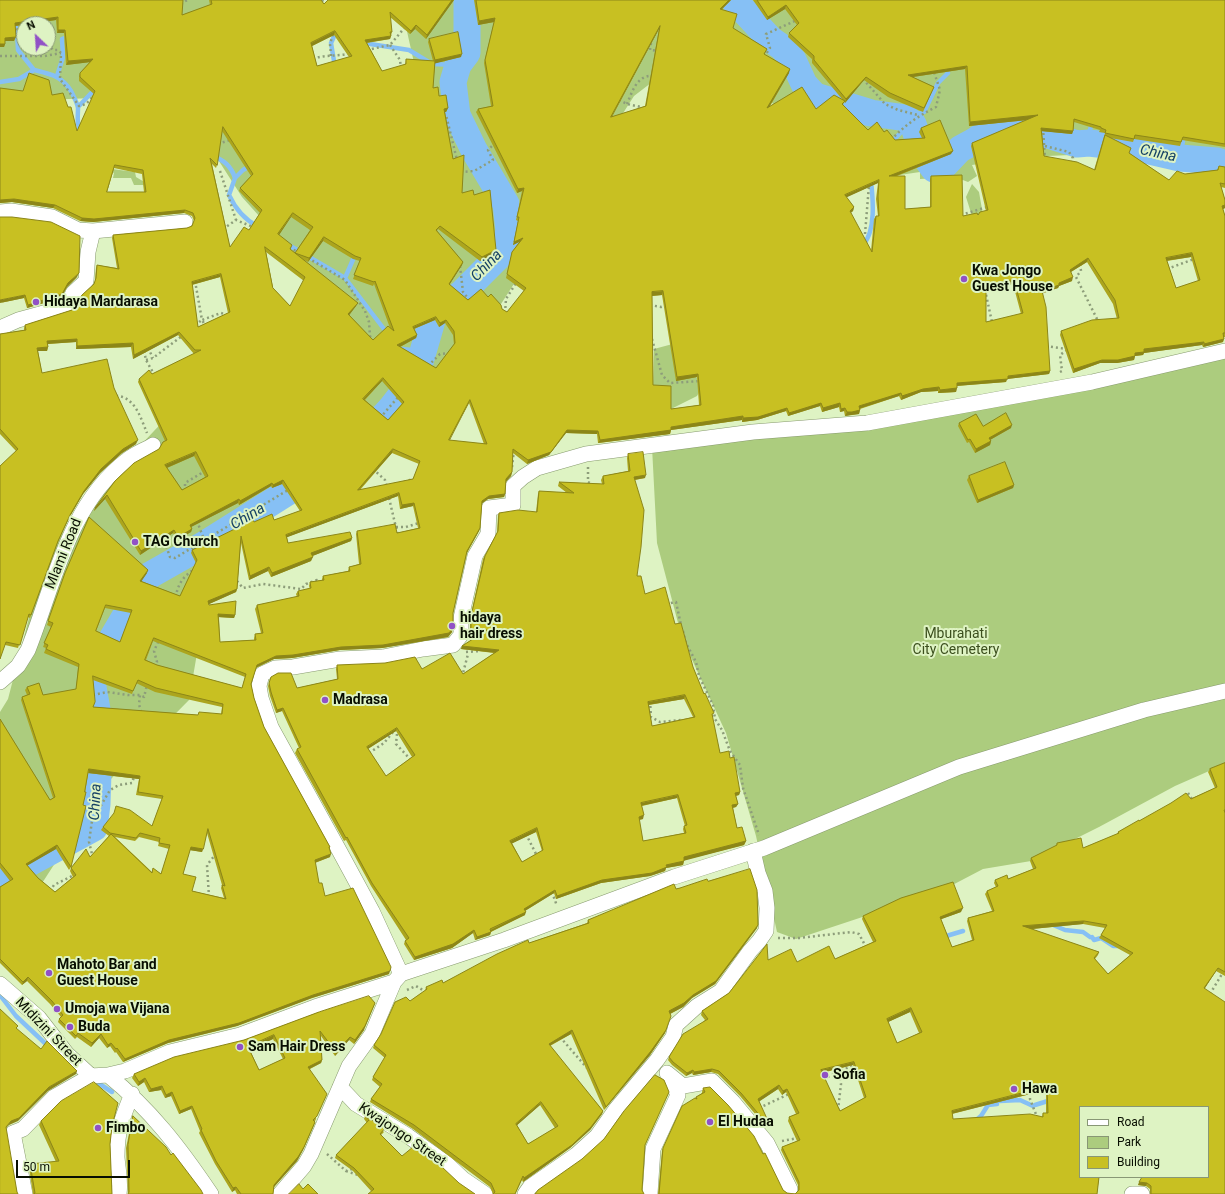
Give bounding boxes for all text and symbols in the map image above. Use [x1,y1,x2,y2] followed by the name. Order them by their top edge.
[16,16,56,56] north arrow
[25,18,37,33] text: N
[1138,141,1178,167] water label: China
[468,246,506,286] water label: China
[972,263,1053,296] place label: Kwa Jongo Guest House
[959,274,969,284] marker: Kwa Jongo Guest House
[44,294,158,310] place label: Hidaya Mardarasa
[31,297,41,307] marker: Hidaya Mardarasa
[228,500,268,534] water label: China
[42,516,86,592] street label: Mlami Road
[143,534,218,550] place label: TAG Church
[130,537,140,547] marker: TAG Church
[460,610,522,642] place label: hidaya hair dress
[447,621,457,631] marker: hidaya hair dress
[913,626,999,658] park label: Mburahati City Cemetery
[333,692,388,708] place label: Madrasa
[320,695,330,705] marker: Madrasa
[86,783,106,821] water label: China
[57,957,157,990] place label: Mahoto Bar and Guest House
[44,968,54,978] marker: Mahoto Bar and Guest House
[11,994,85,1070] street label: Midizini Street
[65,1001,169,1017] place label: Umoja wa Vijana
[52,1004,62,1014] marker: Umoja wa Vijana
[78,1019,110,1035] place label: Buda
[65,1022,75,1032] marker: Buda
[248,1039,345,1055] place label: Sam Hair Dress
[235,1042,245,1052] marker: Sam Hair Dress
[833,1067,866,1083] place label: Sofia
[820,1070,830,1080] marker: Sofia
[1022,1081,1057,1097] place label: Hawa
[1009,1084,1019,1094] marker: Hawa
[355,1100,449,1170] street label: Kwajongo Street
[1079,1106,1209,1178] legend
[718,1114,774,1130] place label: El Hudaa
[1117,1115,1145,1129] text: Road
[705,1117,715,1127] marker: El Hudaa
[106,1120,145,1136] place label: Fimbo
[93,1123,103,1133] marker: Fimbo
[1117,1135,1141,1149] text: Park
[18,1152,132,1178] scale bar
[1117,1155,1160,1169] text: Building
[23,1160,50,1174] text: 50 m

